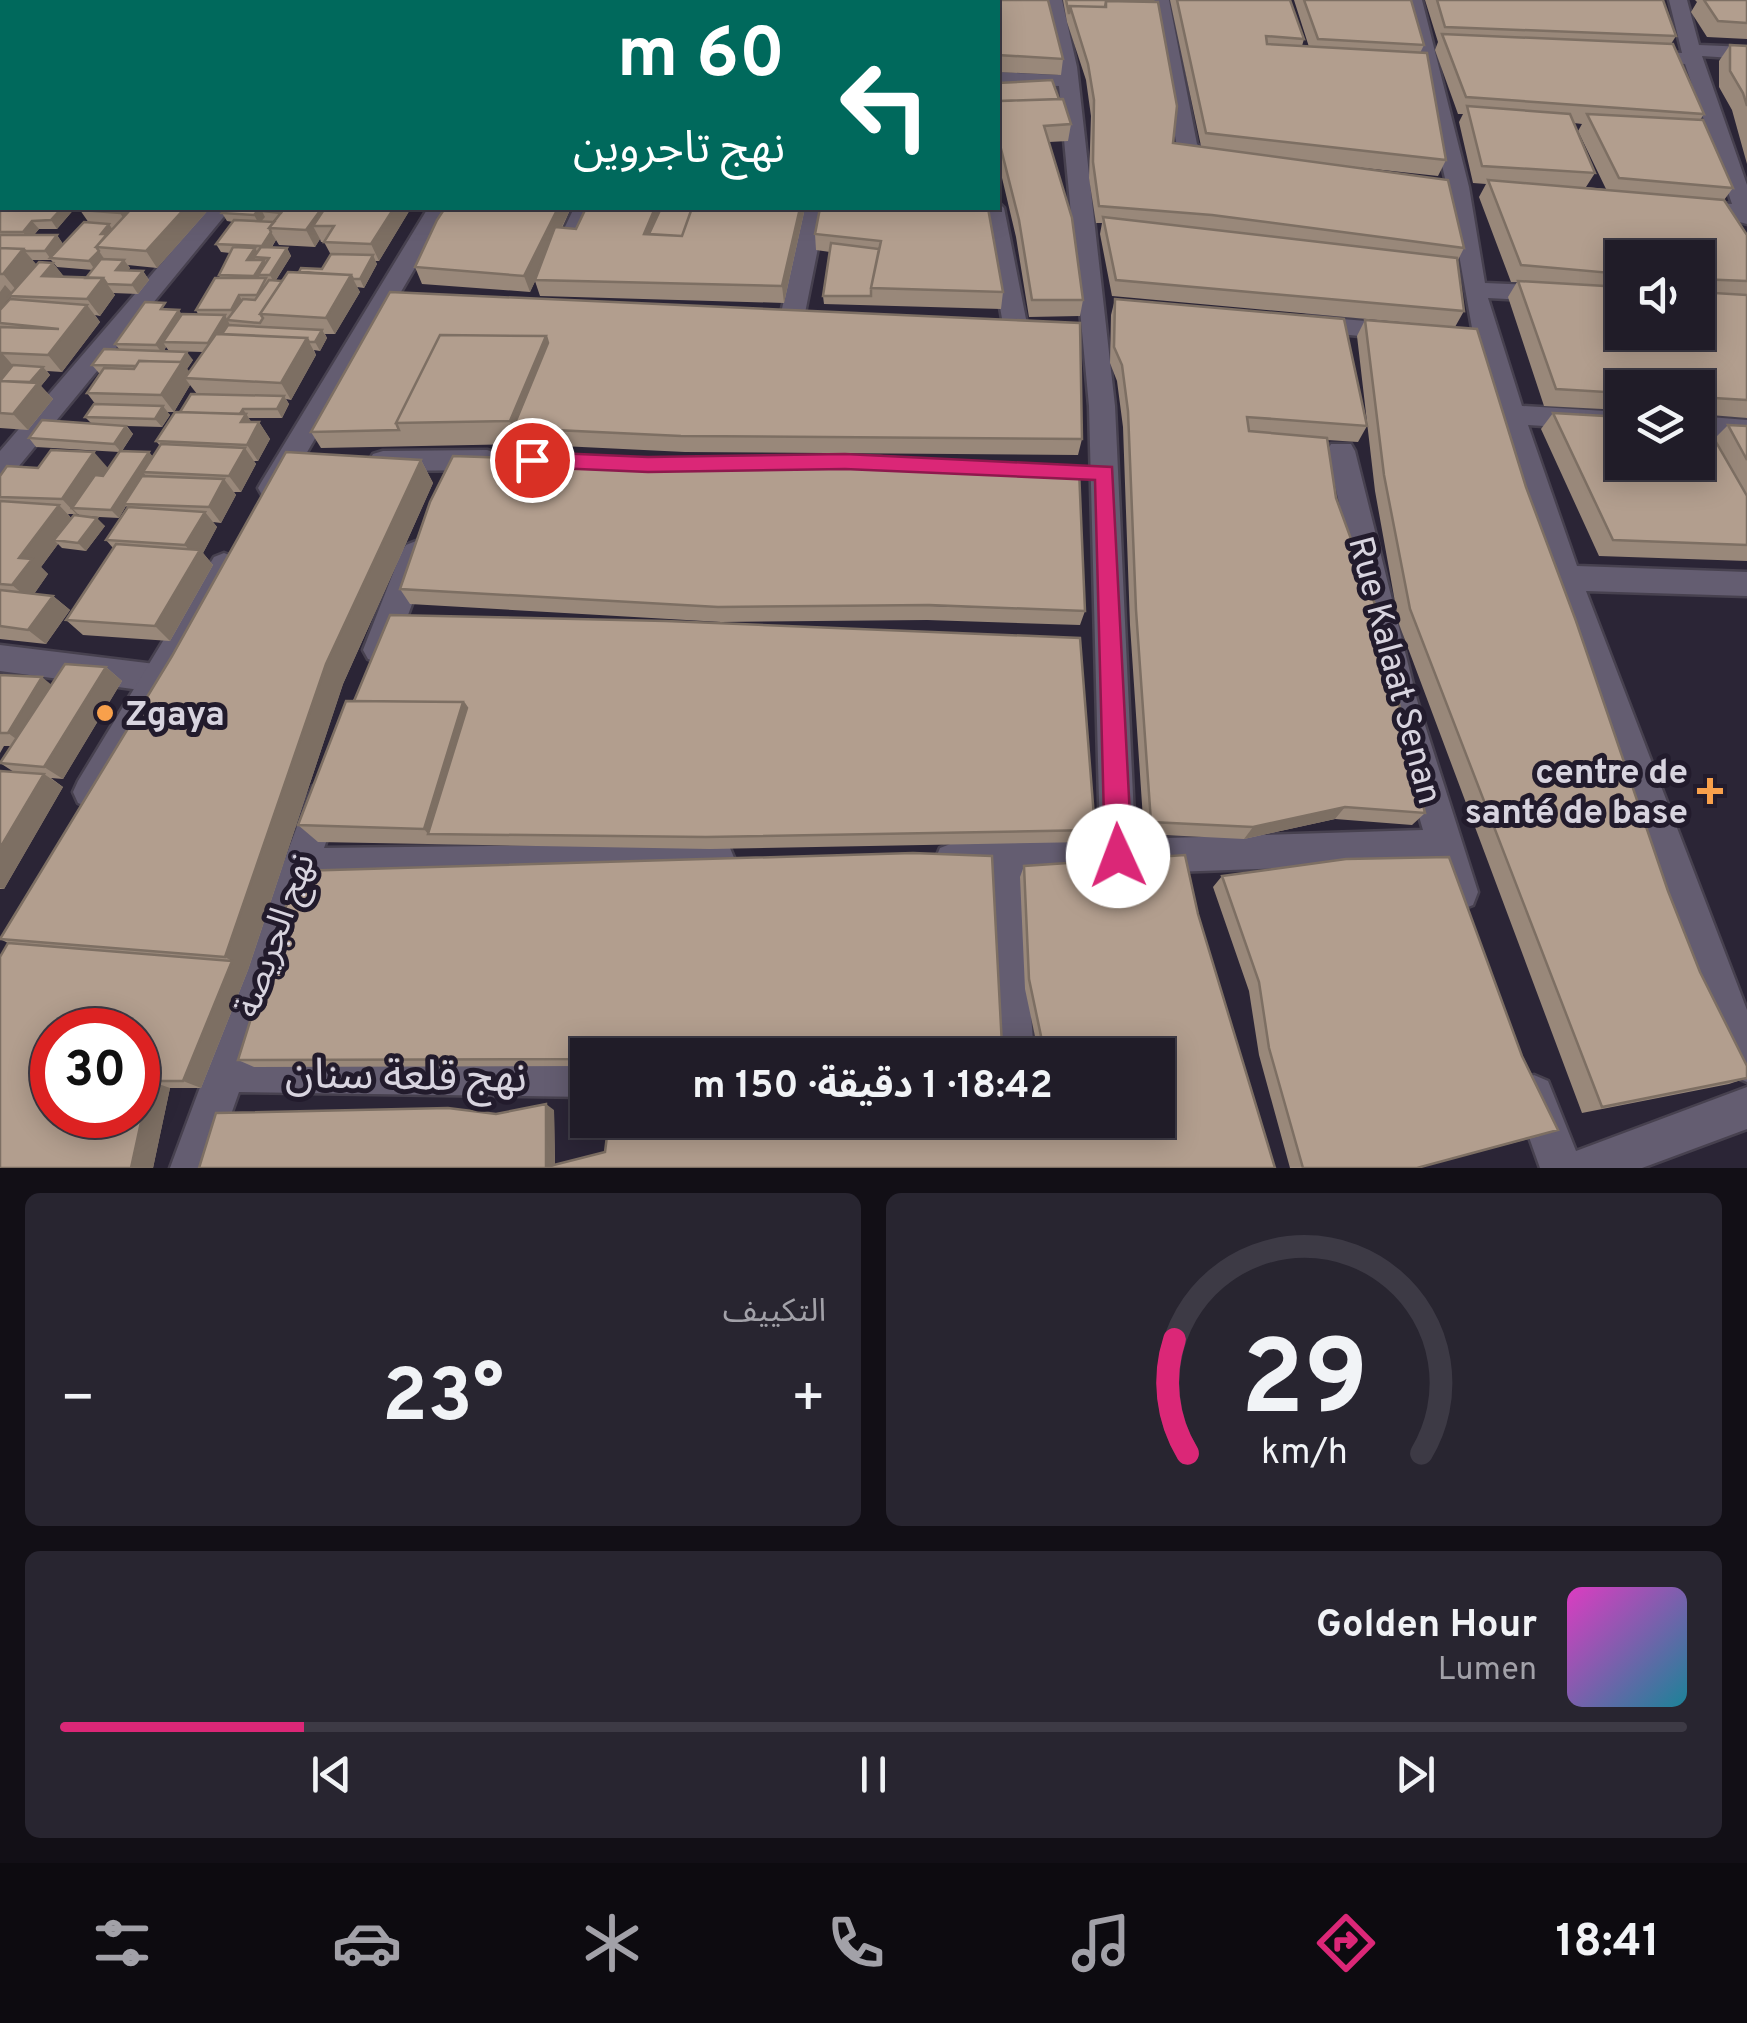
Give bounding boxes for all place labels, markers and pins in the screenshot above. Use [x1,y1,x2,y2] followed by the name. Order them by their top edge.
[490,418,575,503] pin
[125,694,225,738] place label: Zgaya
[94,702,116,724] marker: Zgaya
[1465,752,1688,836] place label: centre de santé de base
[1697,778,1723,804] marker: centre de santé de base

